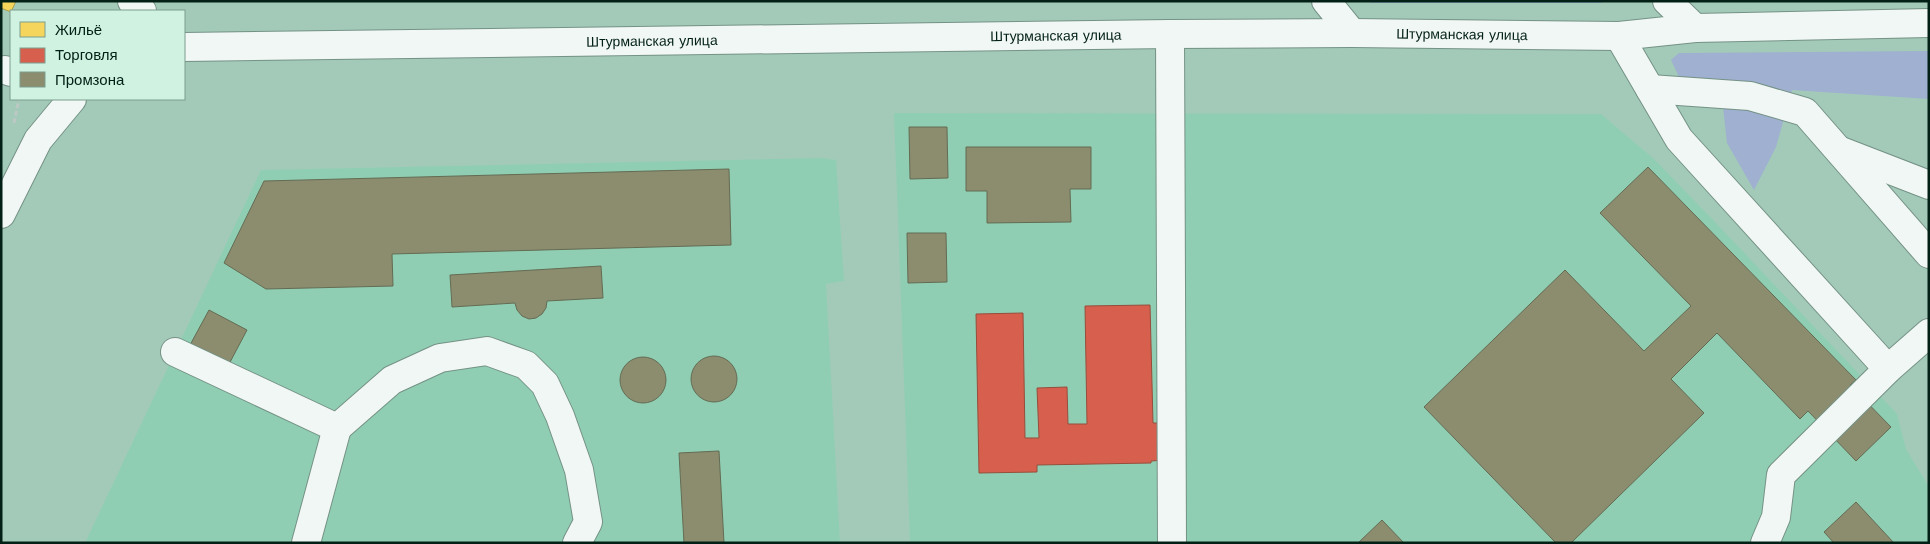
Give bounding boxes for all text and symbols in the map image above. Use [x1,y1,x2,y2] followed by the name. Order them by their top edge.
[10,10,185,100] legend
[55,21,102,39] text: Жильё
[1396,25,1528,43] street label: Штурманская улица
[990,27,1122,44] street label: Штурманская улица
[586,32,718,50] street label: Штурманская улица
[55,46,118,64] text: Торговля
[55,71,125,89] text: Промзона

